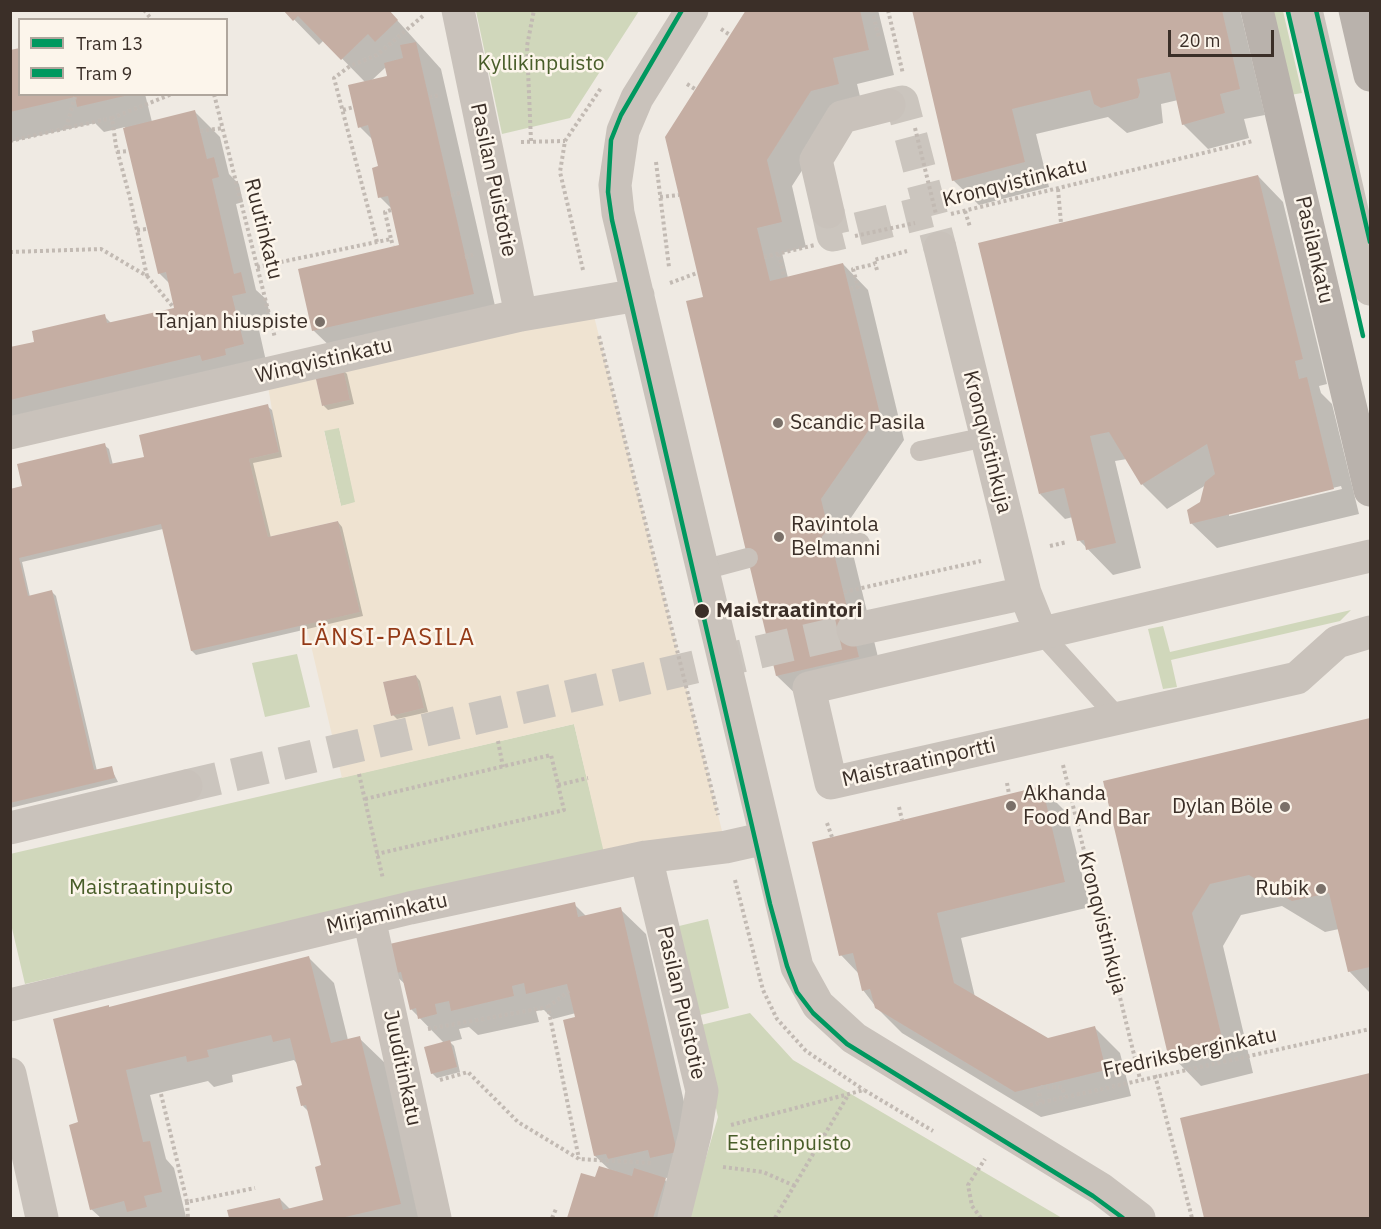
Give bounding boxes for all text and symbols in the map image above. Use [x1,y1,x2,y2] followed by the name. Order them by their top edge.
[18,18,228,96] legend
[1171,18,1278,56] scale bar
[1179,29,1221,52] text: 20 m
[76,32,143,55] text: Tram 13
[478,51,604,77] park label: Kyllikinpuisto
[76,62,132,85] text: Tram 9
[464,101,522,259] street label: Pasilan Puistotie
[940,153,1090,213] street label: Kronqvistinkatu
[238,176,288,282] street label: Ruutinkatu
[1289,194,1339,306] street label: Pasilankatu
[155,309,308,335] place label: Tanjan hiuspiste
[313,315,327,329] marker: Tanjan hiuspiste
[253,333,395,389] street label: Winqvistinkatu
[957,368,1017,516] street label: Kronqvistinkuja
[790,410,925,436] place label: Scandic Pasila
[771,416,785,430] marker: Scandic Pasila
[791,512,881,562] place label: Ravintola Belmanni
[772,530,786,544] marker: Ravintola Belmanni
[716,598,862,624] place label: Maistraatintori
[693,602,711,620] marker: Maistraatintori
[300,624,476,652] district label: LÄNSI-PASILA
[840,733,998,793] street label: Maistraatinportti
[1023,781,1150,831] place label: Akhanda Food And Bar
[1172,794,1273,820] place label: Dylan Böle
[1004,799,1018,813] marker: Akhanda Food And Bar
[1278,800,1292,814] marker: Dylan Böle
[1072,849,1132,997] street label: Kronqvistinkuja
[69,875,233,901] park label: Maistraatinpuisto
[1255,876,1309,902] place label: Rubik
[1314,882,1328,896] marker: Rubik
[324,888,450,940] street label: Mirjaminkatu
[651,924,711,1082] street label: Pasilan Puistotie
[377,1008,427,1128] street label: Juuditinkatu
[1101,1022,1279,1084] street label: Fredriksberginkatu
[727,1131,851,1157] park label: Esterinpuisto

